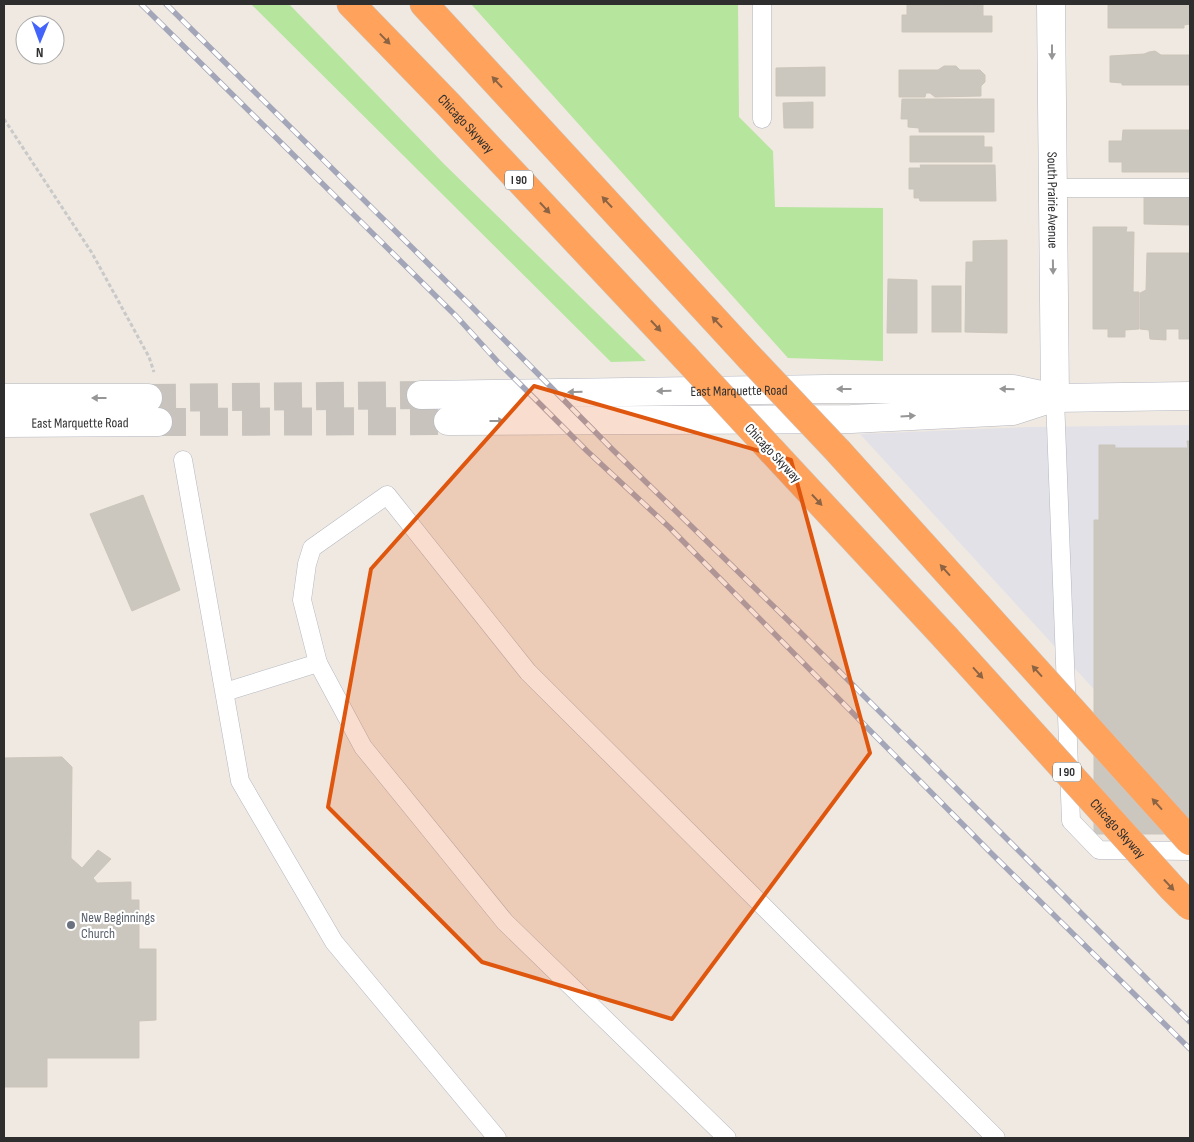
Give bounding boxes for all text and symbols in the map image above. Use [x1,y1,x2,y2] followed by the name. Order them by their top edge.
[15,15,65,65] north arrow
[379,33,391,45] one-way arrow
[36,44,44,61] text: N
[1048,45,1056,61] one-way arrow
[492,76,503,89] one-way arrow
[434,90,498,157] street label: Chicago Skyway
[1044,152,1062,248] street label: South Prairie Avenue
[505,170,533,190] road number: I 90
[602,196,613,208] one-way arrow
[539,201,551,213] one-way arrow
[1050,260,1058,276] one-way arrow
[711,316,723,328] one-way arrow
[650,320,662,332] one-way arrow
[690,381,788,400] street label: East Marquette Road
[836,385,852,393] one-way arrow
[999,385,1015,393] one-way arrow
[656,387,672,395] one-way arrow
[567,388,583,396] one-way arrow
[91,394,107,402] one-way arrow
[900,412,916,420] one-way arrow
[31,414,129,431] street label: East Marquette Road
[489,417,505,425] one-way arrow
[741,420,805,487] street label: Chicago Skyway
[811,493,823,505] one-way arrow
[940,564,951,576] one-way arrow
[1031,665,1042,678] one-way arrow
[972,667,984,679] one-way arrow
[1053,762,1081,782] road number: I 90
[1087,795,1150,862] street label: Chicago Skyway
[1152,798,1163,811] one-way arrow
[1163,878,1175,890] one-way arrow
[81,909,155,942] place label: New Beginnings Church
[65,919,77,931] marker: New Beginnings Church

